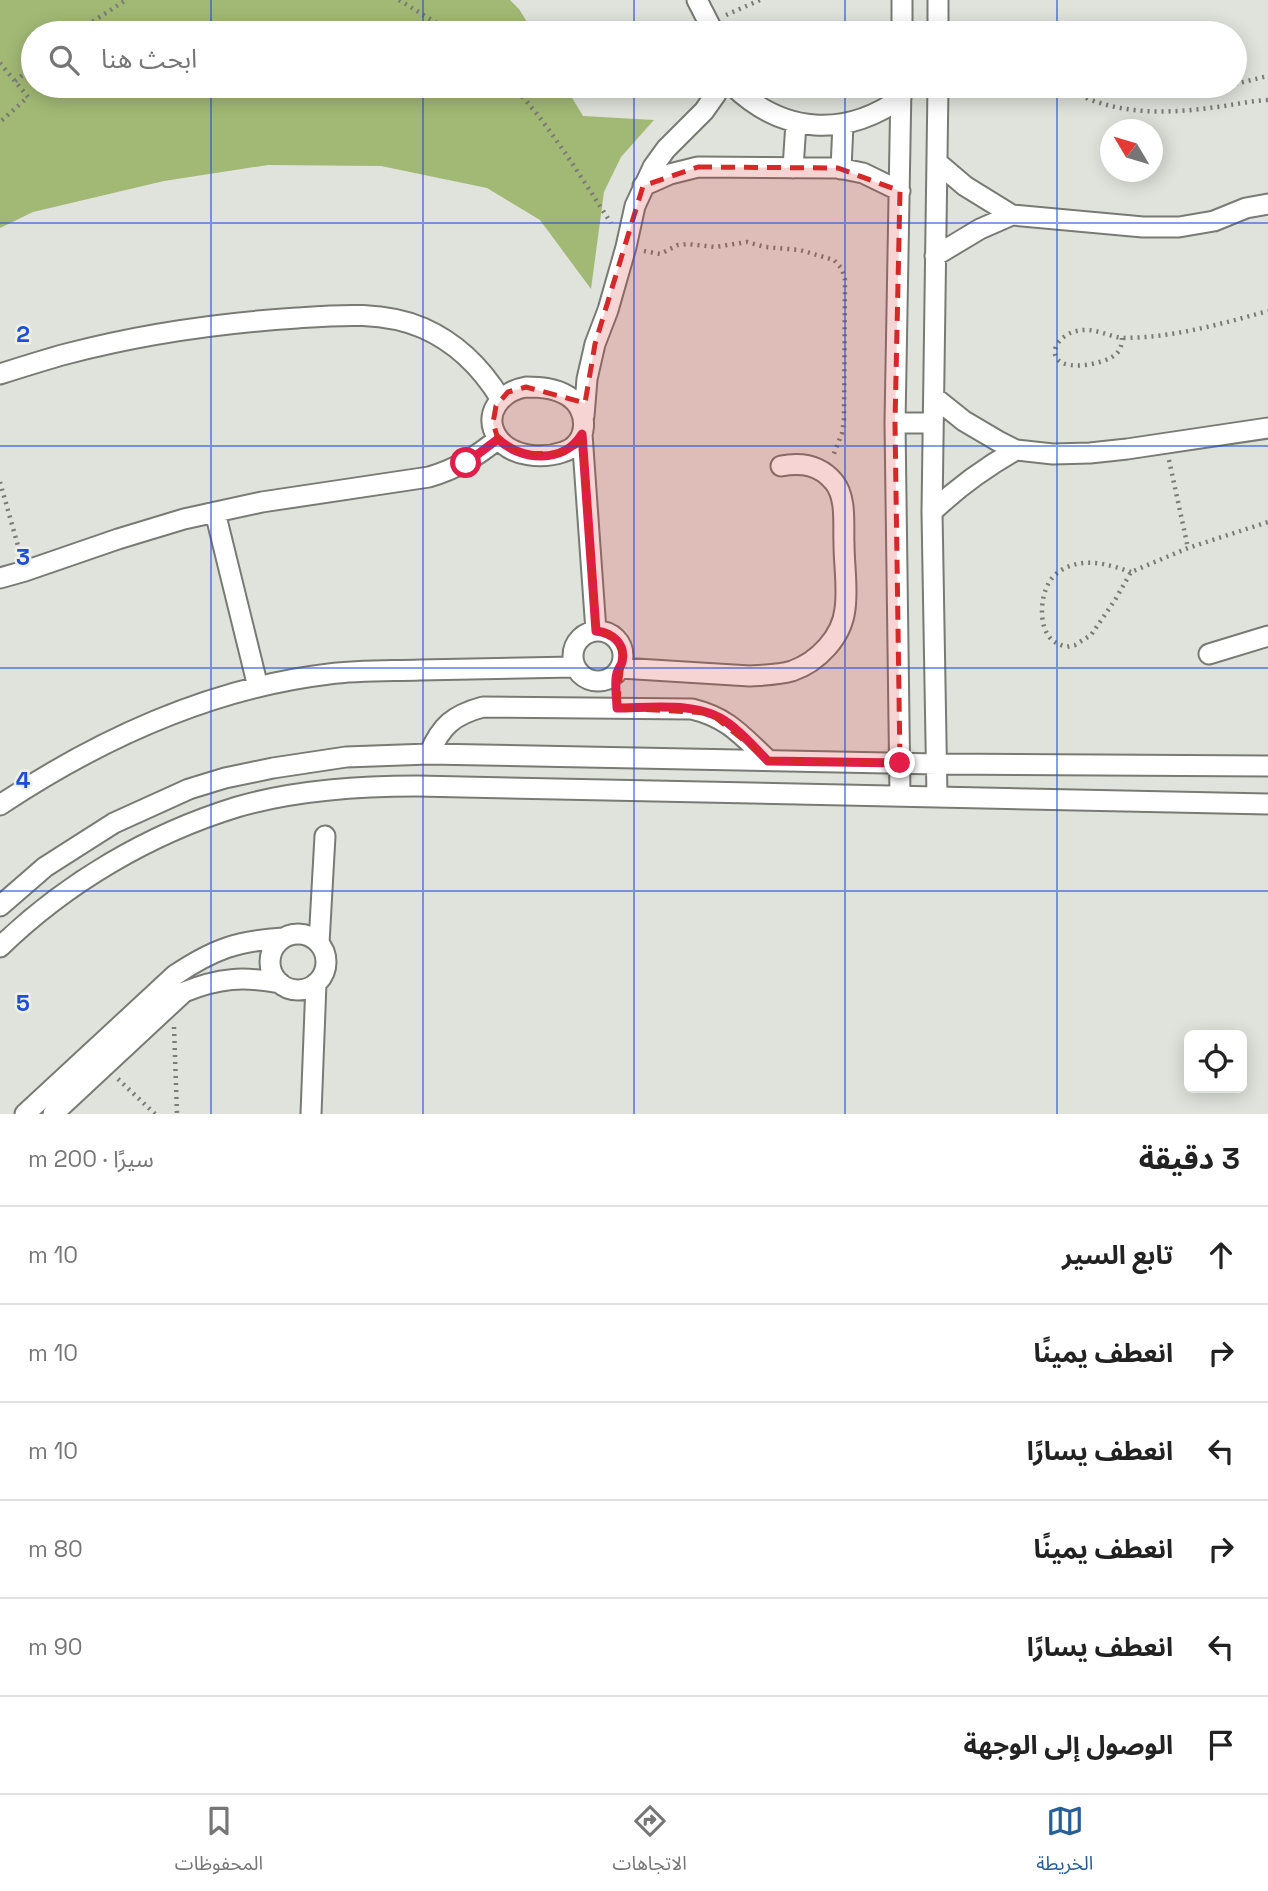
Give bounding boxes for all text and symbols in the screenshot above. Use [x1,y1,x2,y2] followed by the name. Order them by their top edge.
[21,21,1247,98] search box
[45,41,83,79] icon: search
[101,42,197,76] text: ابحث هنا
[1100,119,1163,182] north arrow
[16,319,30,349] text: 2
[450,447,481,478] route start
[16,542,30,572] text: 3
[884,747,915,778] route end
[16,765,31,795] text: 4
[16,988,30,1018] text: 5
[1184,1030,1247,1093] map controls
[1184,1030,1247,1093] button: locate
[1139,1139,1240,1178] text: 3 دقيقة
[28,1144,154,1174] text: سيرًا · 200 m
[1202,1236,1240,1274] icon: ahead
[1062,1238,1173,1272] text: تابع السير
[28,1240,78,1270] text: 10 m
[1202,1334,1240,1372] icon: right
[1033,1336,1173,1370] text: انعطف يمينًا
[28,1338,78,1368] text: 10 m
[1202,1432,1240,1470] icon: left
[1027,1434,1173,1468] text: انعطف يسارًا
[28,1436,78,1466] text: 10 m
[1202,1530,1240,1568] icon: right
[1033,1532,1173,1566] text: انعطف يمينًا
[28,1534,83,1564] text: 80 m
[1202,1628,1240,1666] icon: left
[1027,1630,1173,1664] text: انعطف يسارًا
[28,1632,83,1662] text: 90 m
[1202,1726,1240,1764] icon: arrive
[963,1728,1173,1762] text: الوصول إلى الوجهة
[175,1802,263,1884] tab: المحفوظات
[613,1802,687,1884] tab: الاتجاهات
[1036,1802,1093,1884] tab: الخريطة

